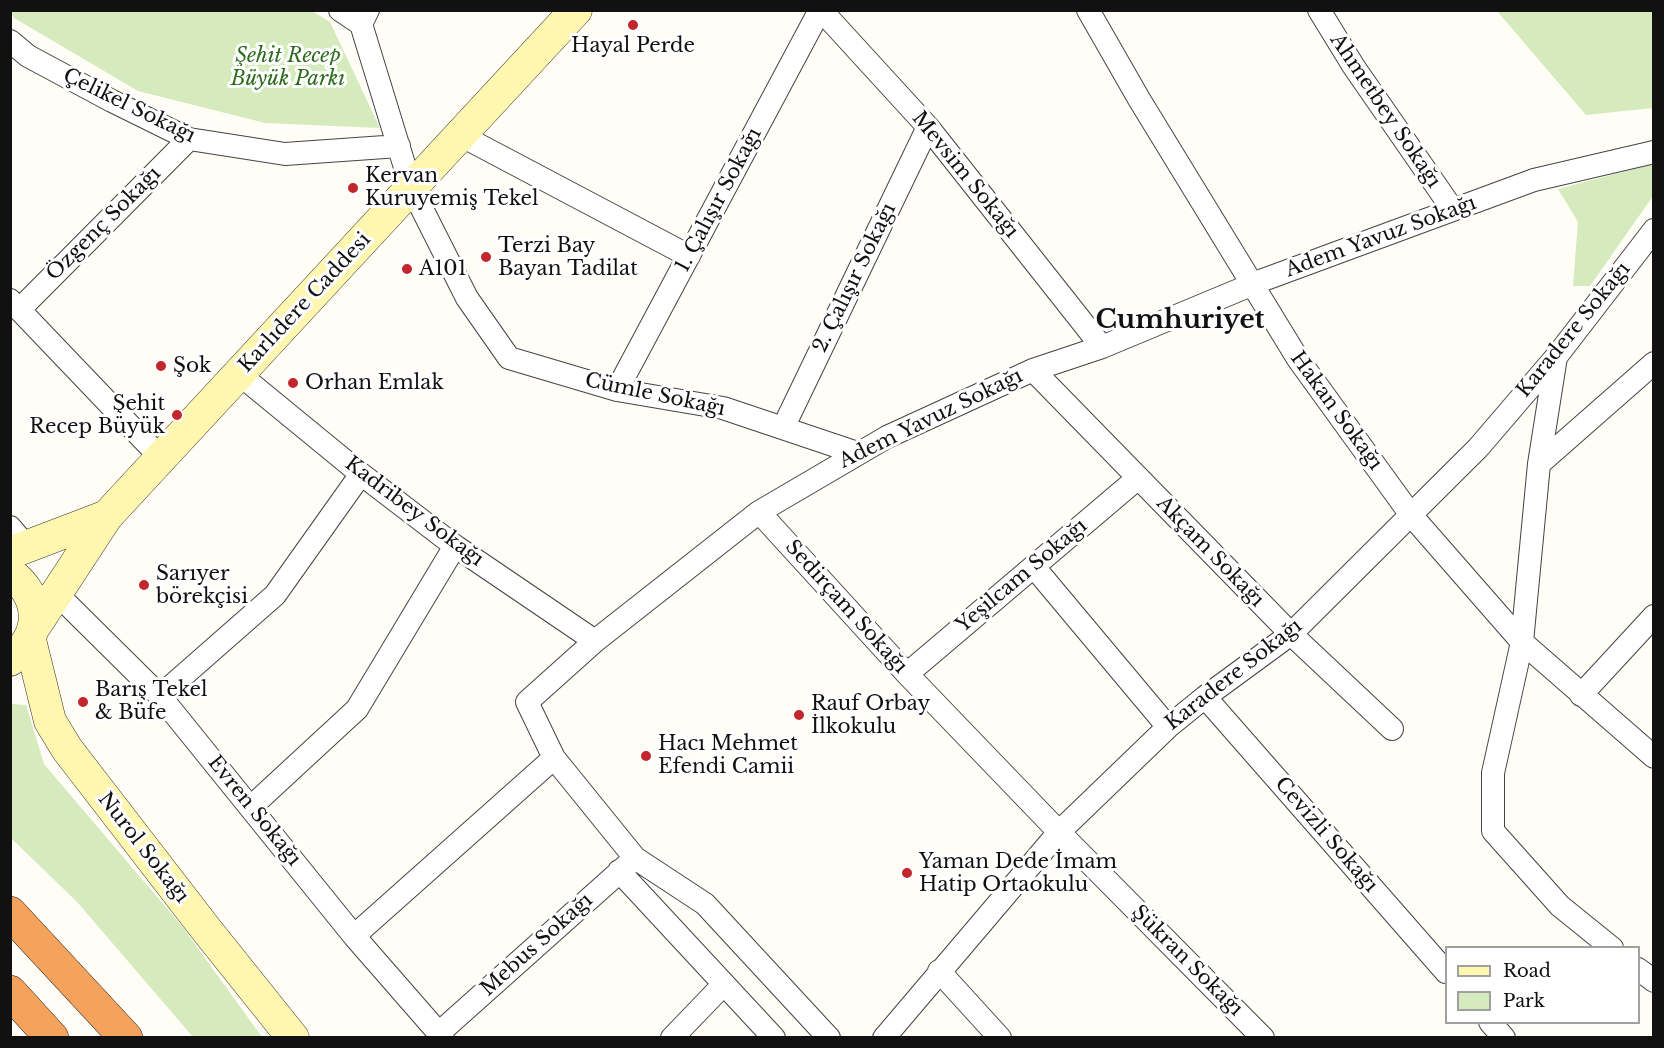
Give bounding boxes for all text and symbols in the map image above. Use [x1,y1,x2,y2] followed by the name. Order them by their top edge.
[626,18,640,32] marker: Hayal Perde
[1325,29,1445,193] street label: Ahmetbey Sokağı
[571,34,695,58] place label: Hayal Perde
[231,44,345,91] park label: Şehit Recep Büyük Parkı
[59,64,199,148] street label: Çelikel Sokağı
[907,107,1023,243] street label: Mevsim Sokağı
[671,124,767,276] street label: 1. Çalışır Sokağı
[42,162,166,286] street label: Özgenç Sokağı
[365,164,539,211] place label: Kervan Kuruyemiş Tekel
[346,181,360,195] marker: Kervan Kuruyemiş Tekel
[1282,191,1480,283] street label: Adem Yavuz Sokağı
[808,199,902,357] street label: 2. Çalışır Sokağı
[234,228,376,378] street label: Karlıdere Caddesi
[498,234,638,281] place label: Terzi Bay Bayan Tadilat
[479,250,493,264] marker: Terzi Bay Bayan Tadilat
[419,257,467,281] place label: A101
[1512,258,1636,402] street label: Karadere Sokağı
[400,262,414,276] marker: A101
[1095,305,1265,337] district label: Cumhuriyet
[1285,347,1387,475] street label: Hakan Sokağı
[173,354,211,378] place label: Şok
[154,359,168,373] marker: Şok
[835,364,1027,474] street label: Adem Yavuz Sokağı
[583,368,727,422] street label: Cümle Sokağı
[305,371,444,395] place label: Orhan Emlak
[286,376,300,390] marker: Orhan Emlak
[29,392,165,439] place label: Şehit Recep Büyük
[170,408,184,422] marker: Şehit Recep Büyük
[340,452,488,572] street label: Kadribey Sokağı
[1151,492,1269,612] street label: Akçam Sokağı
[952,514,1092,638] street label: Yeşilcam Sokağı
[780,535,912,679] street label: Sedirçam Sokağı
[156,562,248,609] place label: Sarıyer börekçisi
[137,578,151,592] marker: Sarıyer börekçisi
[1161,614,1307,736] street label: Karadere Sokağı
[95,678,208,725] place label: Barış Tekel & Büfe
[811,692,930,739] place label: Rauf Orbay İlkokulu
[76,695,90,709] marker: Barış Tekel & Büfe
[792,708,806,722] marker: Rauf Orbay İlkokulu
[658,732,798,779] place label: Hacı Mehmet Efendi Camii
[639,749,653,763] marker: Hacı Mehmet Efendi Camii
[202,751,306,871] street label: Evren Sokağı
[1269,773,1383,897] street label: Cevizli Sokağı
[92,788,194,908] street label: Nurol Sokağı
[919,850,1117,897] place label: Yaman Dede İmam Hatip Ortaokulu
[900,866,914,880] marker: Yaman Dede İmam Hatip Ortaokulu
[476,888,598,1002] street label: Mebus Sokağı
[1127,901,1247,1021] street label: Şükran Sokağı
[1445,946,1640,1024] legend
[1503,960,1551,982] text: Road
[1503,990,1545,1012] text: Park

